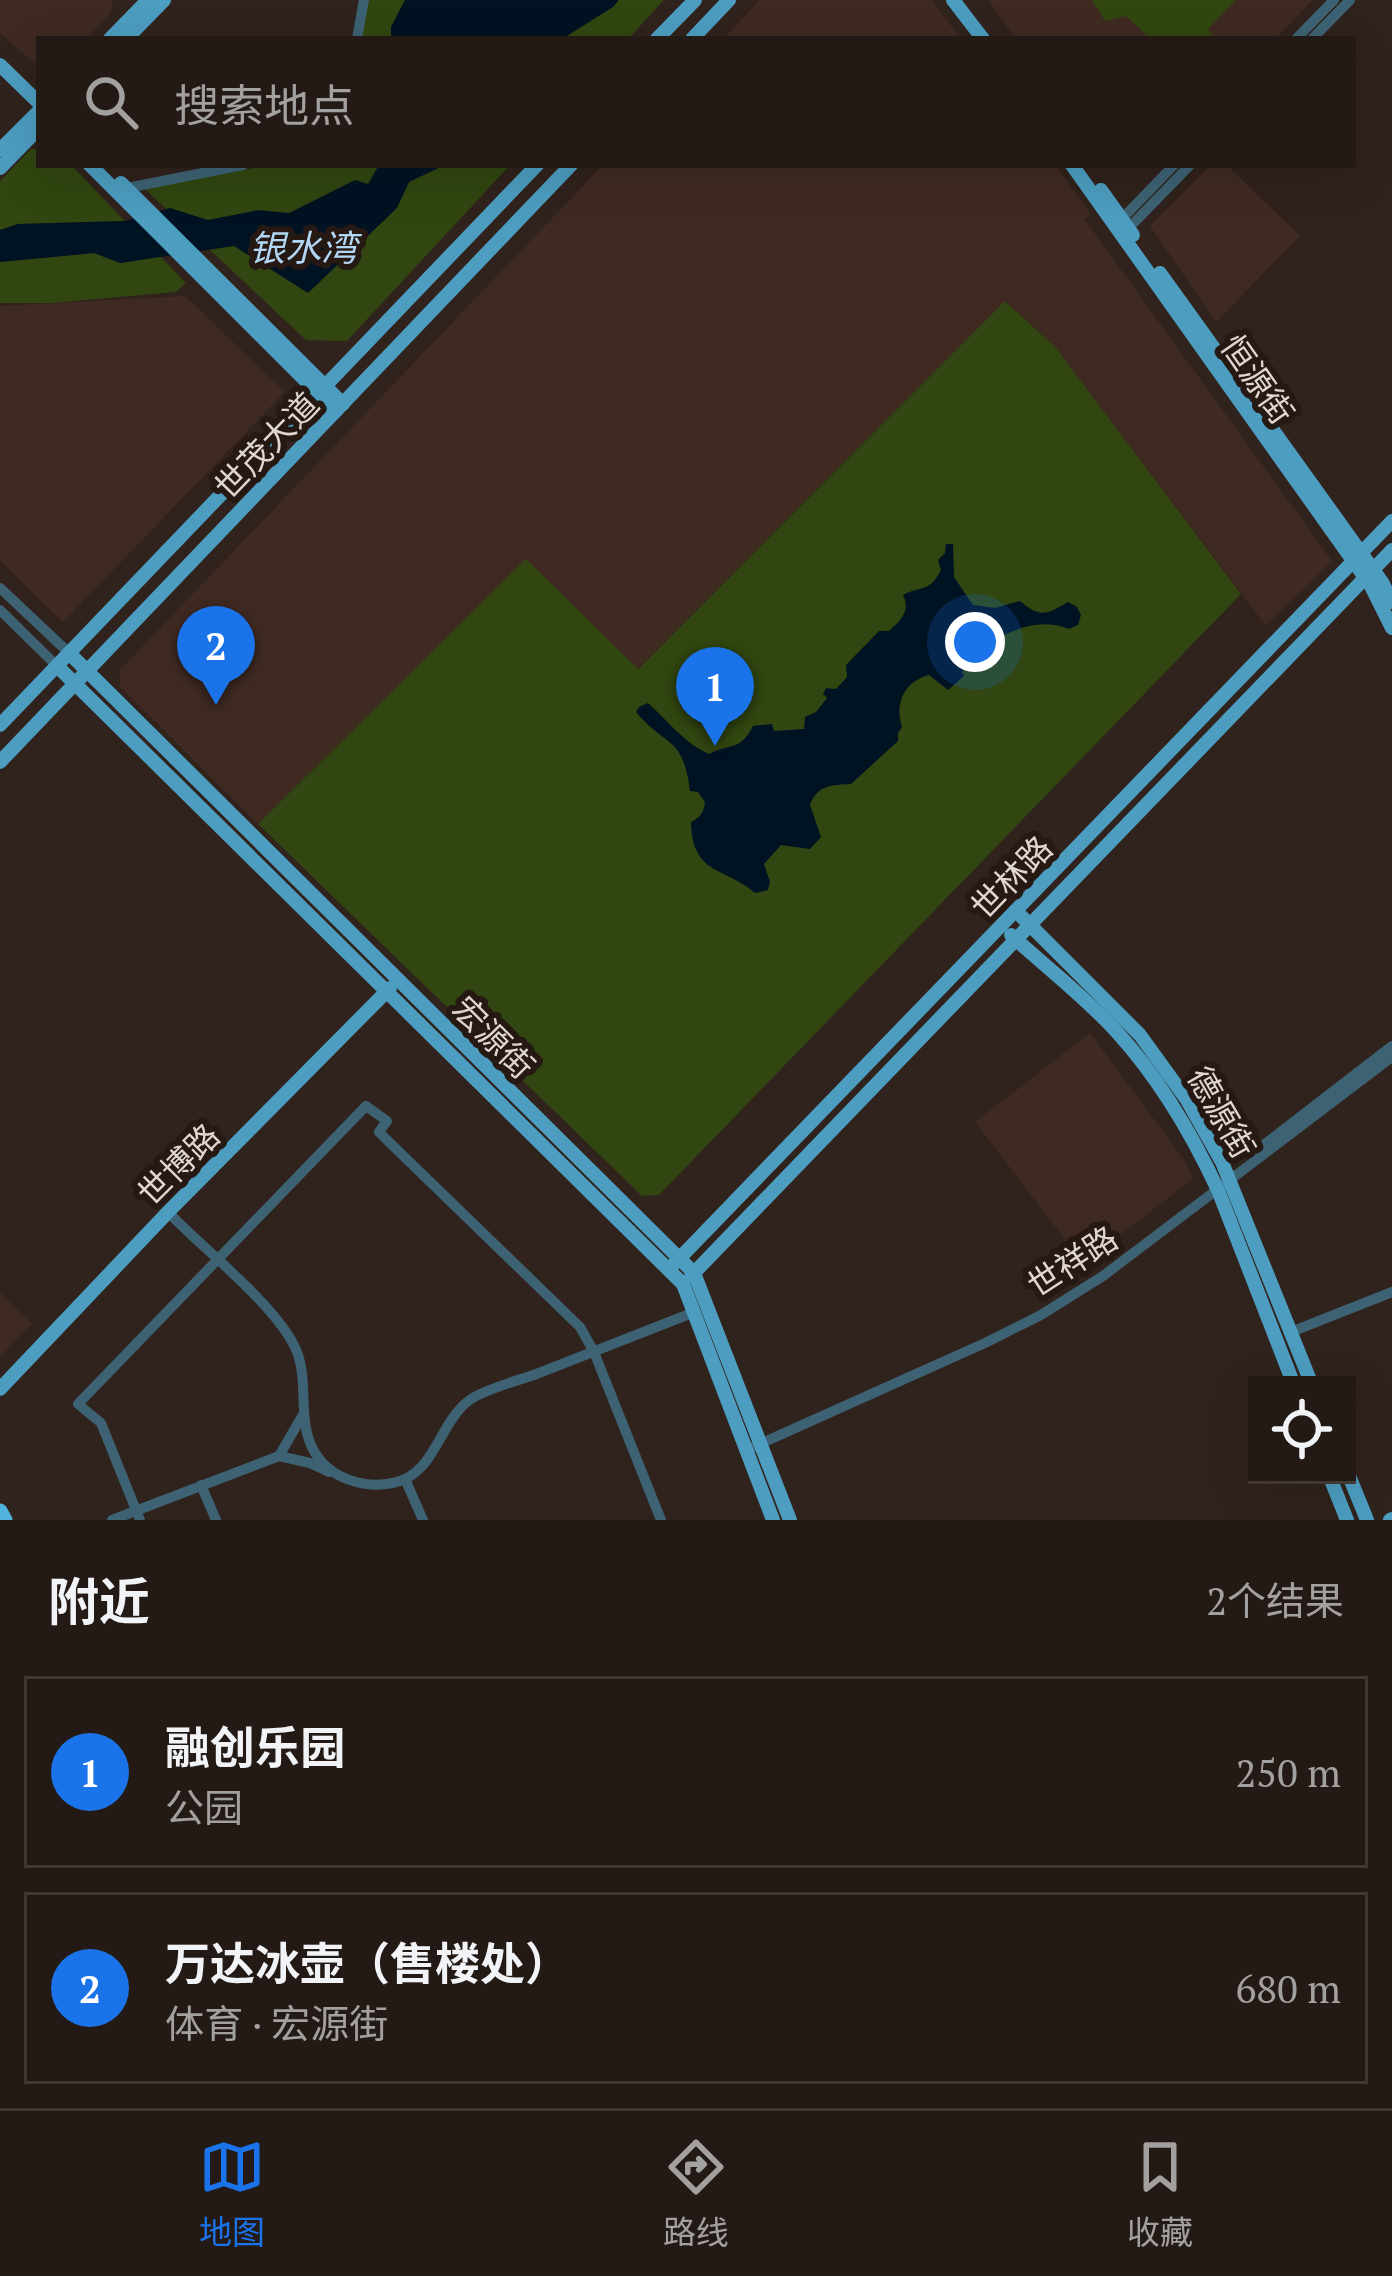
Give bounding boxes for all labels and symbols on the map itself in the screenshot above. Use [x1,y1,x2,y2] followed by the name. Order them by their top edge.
[249,224,363,271] water label: 银水湾
[1212,326,1304,432] street label: 恒源街
[205,383,327,507] street label: 世茂大道
[177,606,255,705] pin: 2
[945,612,1005,672] your location
[676,647,754,746] pin: 1
[961,826,1061,928] street label: 世林路
[444,987,544,1087] street label: 宏源街
[1179,1058,1265,1166] street label: 德源街
[128,1114,228,1214] street label: 世博路
[1019,1216,1125,1306] street label: 世祥路

